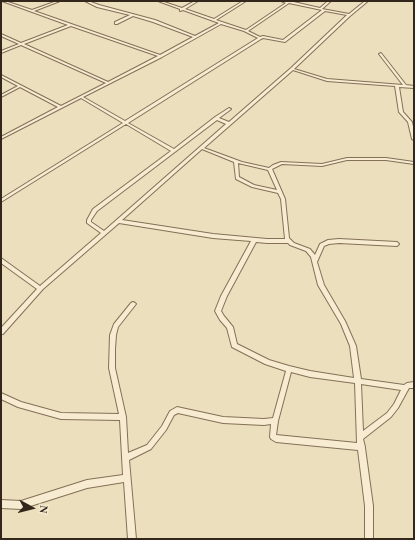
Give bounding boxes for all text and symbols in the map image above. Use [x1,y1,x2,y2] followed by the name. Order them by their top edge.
[12,488,52,528] north arrow
[37,505,50,514] text: N

